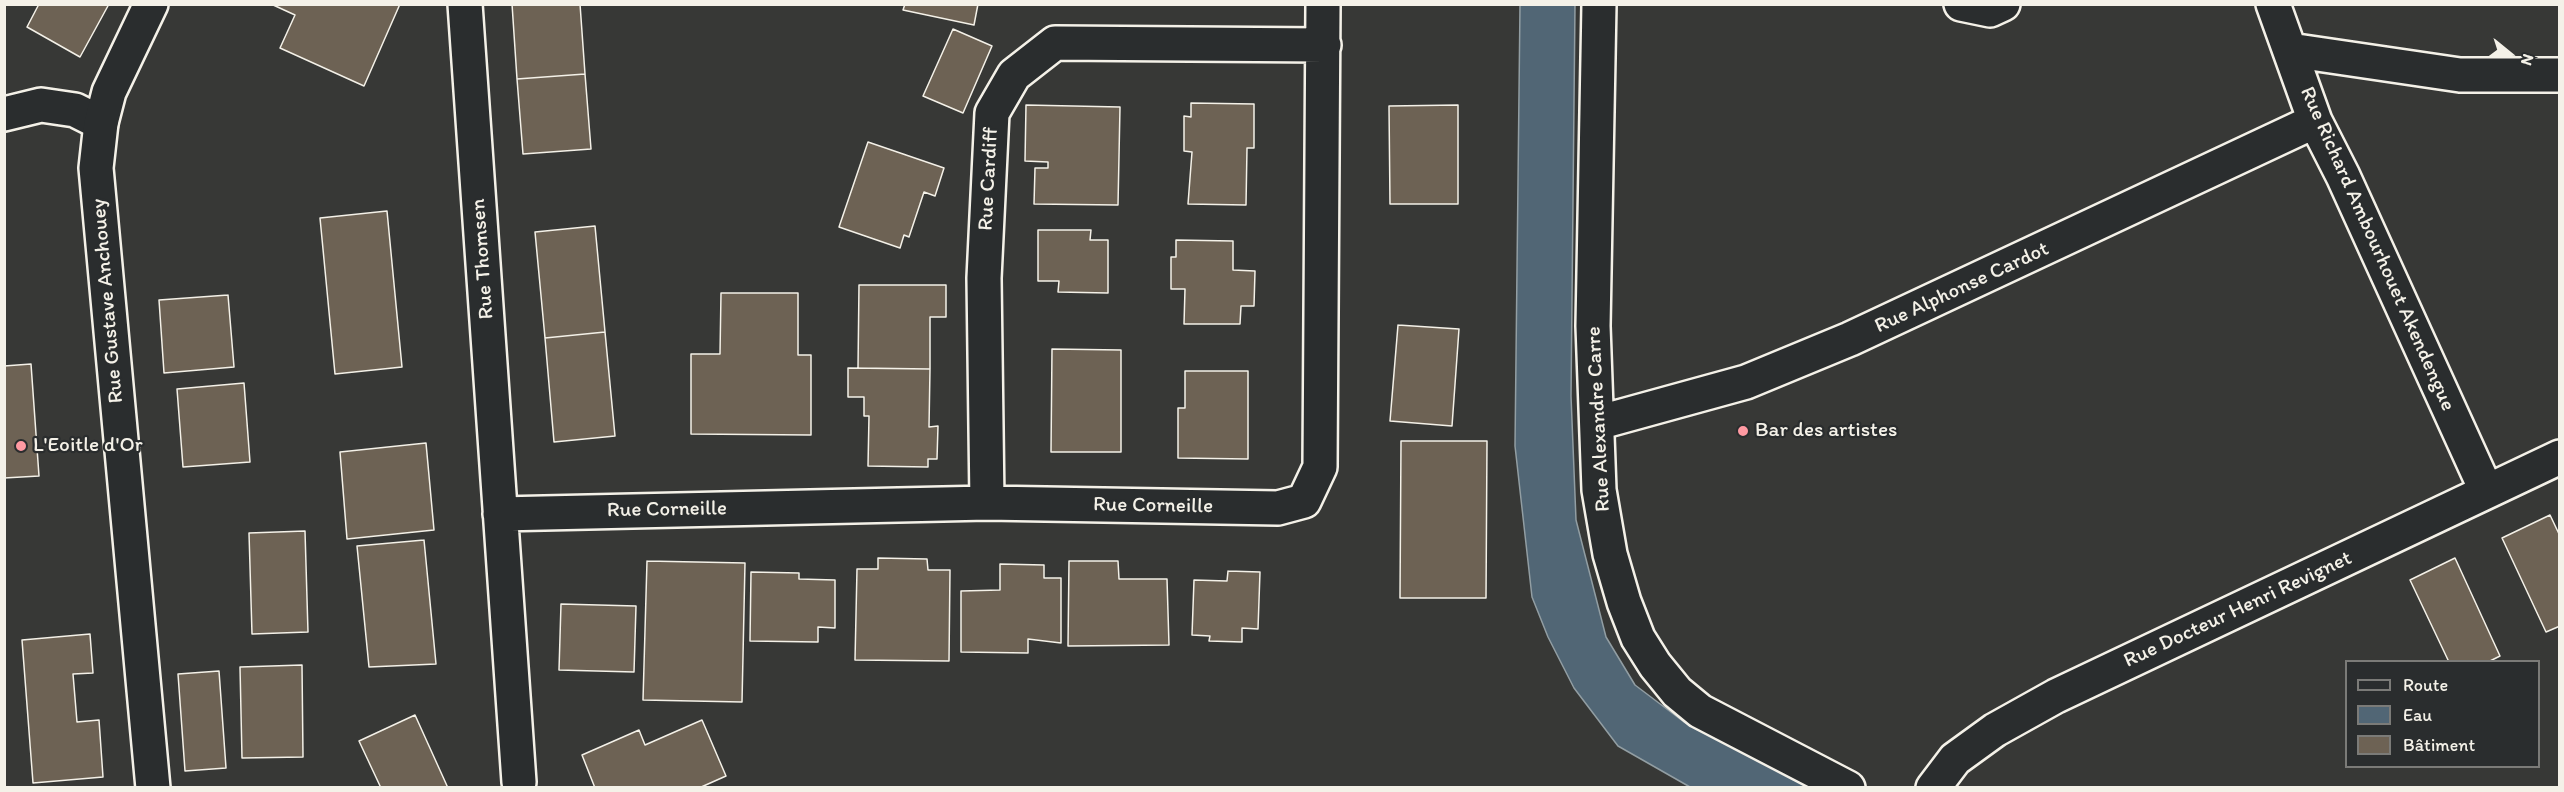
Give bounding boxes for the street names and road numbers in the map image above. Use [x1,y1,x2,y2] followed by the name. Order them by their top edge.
[2294,83,2460,415] street label: Rue Richard Ambourhouet Akendengue
[974,127,1004,231] street label: Rue Cardiff
[86,198,130,404] street label: Rue Gustave Anchouey
[466,198,500,320] street label: Rue Thomsen
[1871,237,2053,339] street label: Rue Alphonse Cardot
[1582,326,1616,512] street label: Rue Alexandre Carre
[1093,492,1213,520] street label: Rue Corneille
[607,496,727,524] street label: Rue Corneille
[2120,546,2356,674] street label: Rue Docteur Henri Revignet

